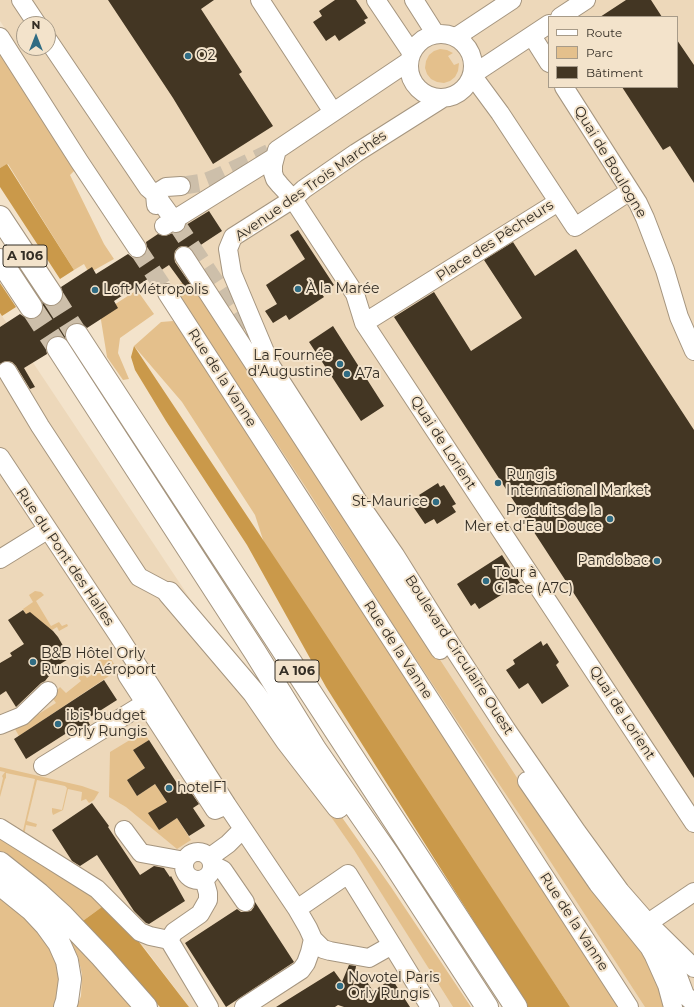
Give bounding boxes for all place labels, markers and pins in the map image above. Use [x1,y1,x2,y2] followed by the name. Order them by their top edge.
[196,48,216,64] place label: O2
[183,51,193,61] marker: O2
[306,281,379,297] place label: À la Marée
[103,282,208,298] place label: Loft Métropolis
[293,284,303,294] marker: À la Marée
[90,285,100,295] marker: Loft Métropolis
[248,348,332,380] place label: La Fournée d'Augustine
[335,359,345,369] marker: La Fournée d'Augustine
[355,366,380,382] place label: A7a
[342,369,352,379] marker: A7a
[506,467,650,500] place label: Rungis International Market
[493,478,503,488] marker: Rungis International Market
[352,494,428,510] place label: St-Maurice
[431,497,441,507] marker: St-Maurice
[464,503,602,536] place label: Produits de la Mer et d'Eau Douce
[605,514,615,524] marker: Produits de la Mer et d'Eau Douce
[578,553,649,569] place label: Pandobac
[652,556,662,566] marker: Pandobac
[494,565,573,598] place label: Tour à Glace (A7C)
[481,576,491,586] marker: Tour à Glace (A7C)
[41,646,156,678] place label: B&B Hôtel Orly Rungis Aéroport
[28,657,38,667] marker: B&B Hôtel Orly Rungis Aéroport
[66,708,147,740] place label: ibis budget Orly Rungis
[53,719,63,729] marker: ibis budget Orly Rungis
[177,780,227,796] place label: hotelF1
[164,783,174,793] marker: hotelF1
[348,970,440,1002] place label: Novotel Paris Orly Rungis
[335,981,345,991] marker: Novotel Paris Orly Rungis

